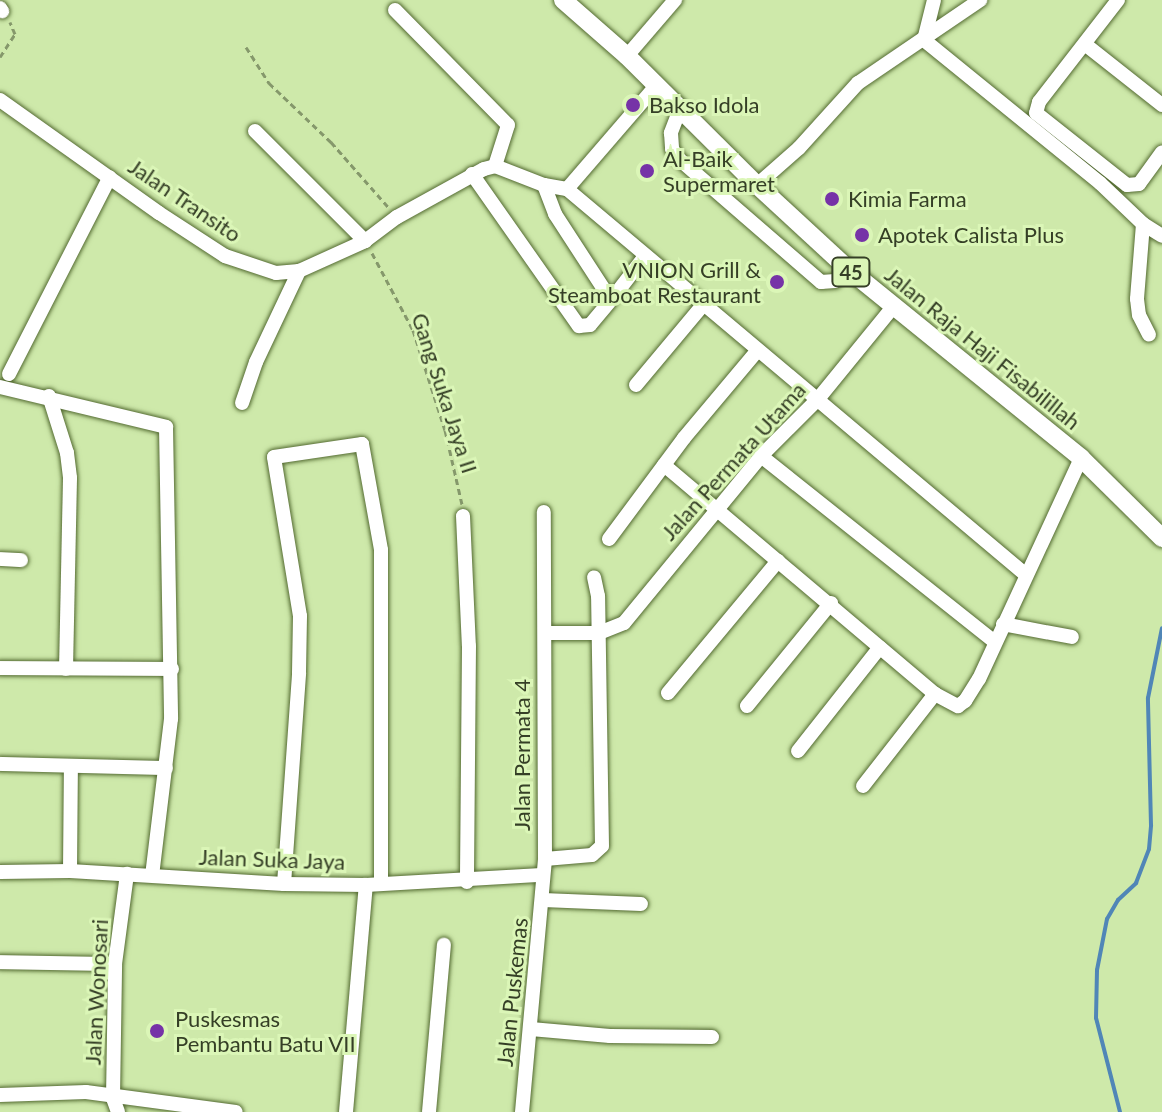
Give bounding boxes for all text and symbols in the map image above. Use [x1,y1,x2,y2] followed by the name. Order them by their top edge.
[649,92,760,118] place label: Bakso Idola
[624,96,642,114] marker: Bakso Idola
[663,145,775,196] place label: Al-Baik Supermaret
[124,153,246,247] street label: Jalan Transito
[638,162,656,180] marker: Al-Baik Supermaret
[848,186,967,212] place label: Kimia Farma
[823,190,841,208] marker: Kimia Farma
[878,222,1064,248] place label: Apotek Calista Plus
[853,226,871,244] marker: Apotek Calista Plus
[548,256,761,308] place label: VNION Grill & Steamboat Restaurant
[831,256,871,288] road number: 45
[880,261,1086,435] street label: Jalan Raja Haji Fisabilillah
[768,273,786,291] marker: VNION Grill & Steamboat Restaurant
[407,309,483,477] street label: Gang Suka Jaya II
[655,377,811,545] street label: Jalan Permata Utama
[509,679,535,831] street label: Jalan Permata 4
[198,843,346,875] street label: Jalan Suka Jaya
[491,916,533,1068] street label: Jalan Puskemas
[79,918,113,1066] street label: Jalan Wonosari
[175,1005,356,1056] place label: Puskesmas Pembantu Batu VII
[146,1020,168,1042] marker: Puskesmas Pembantu Batu VII

